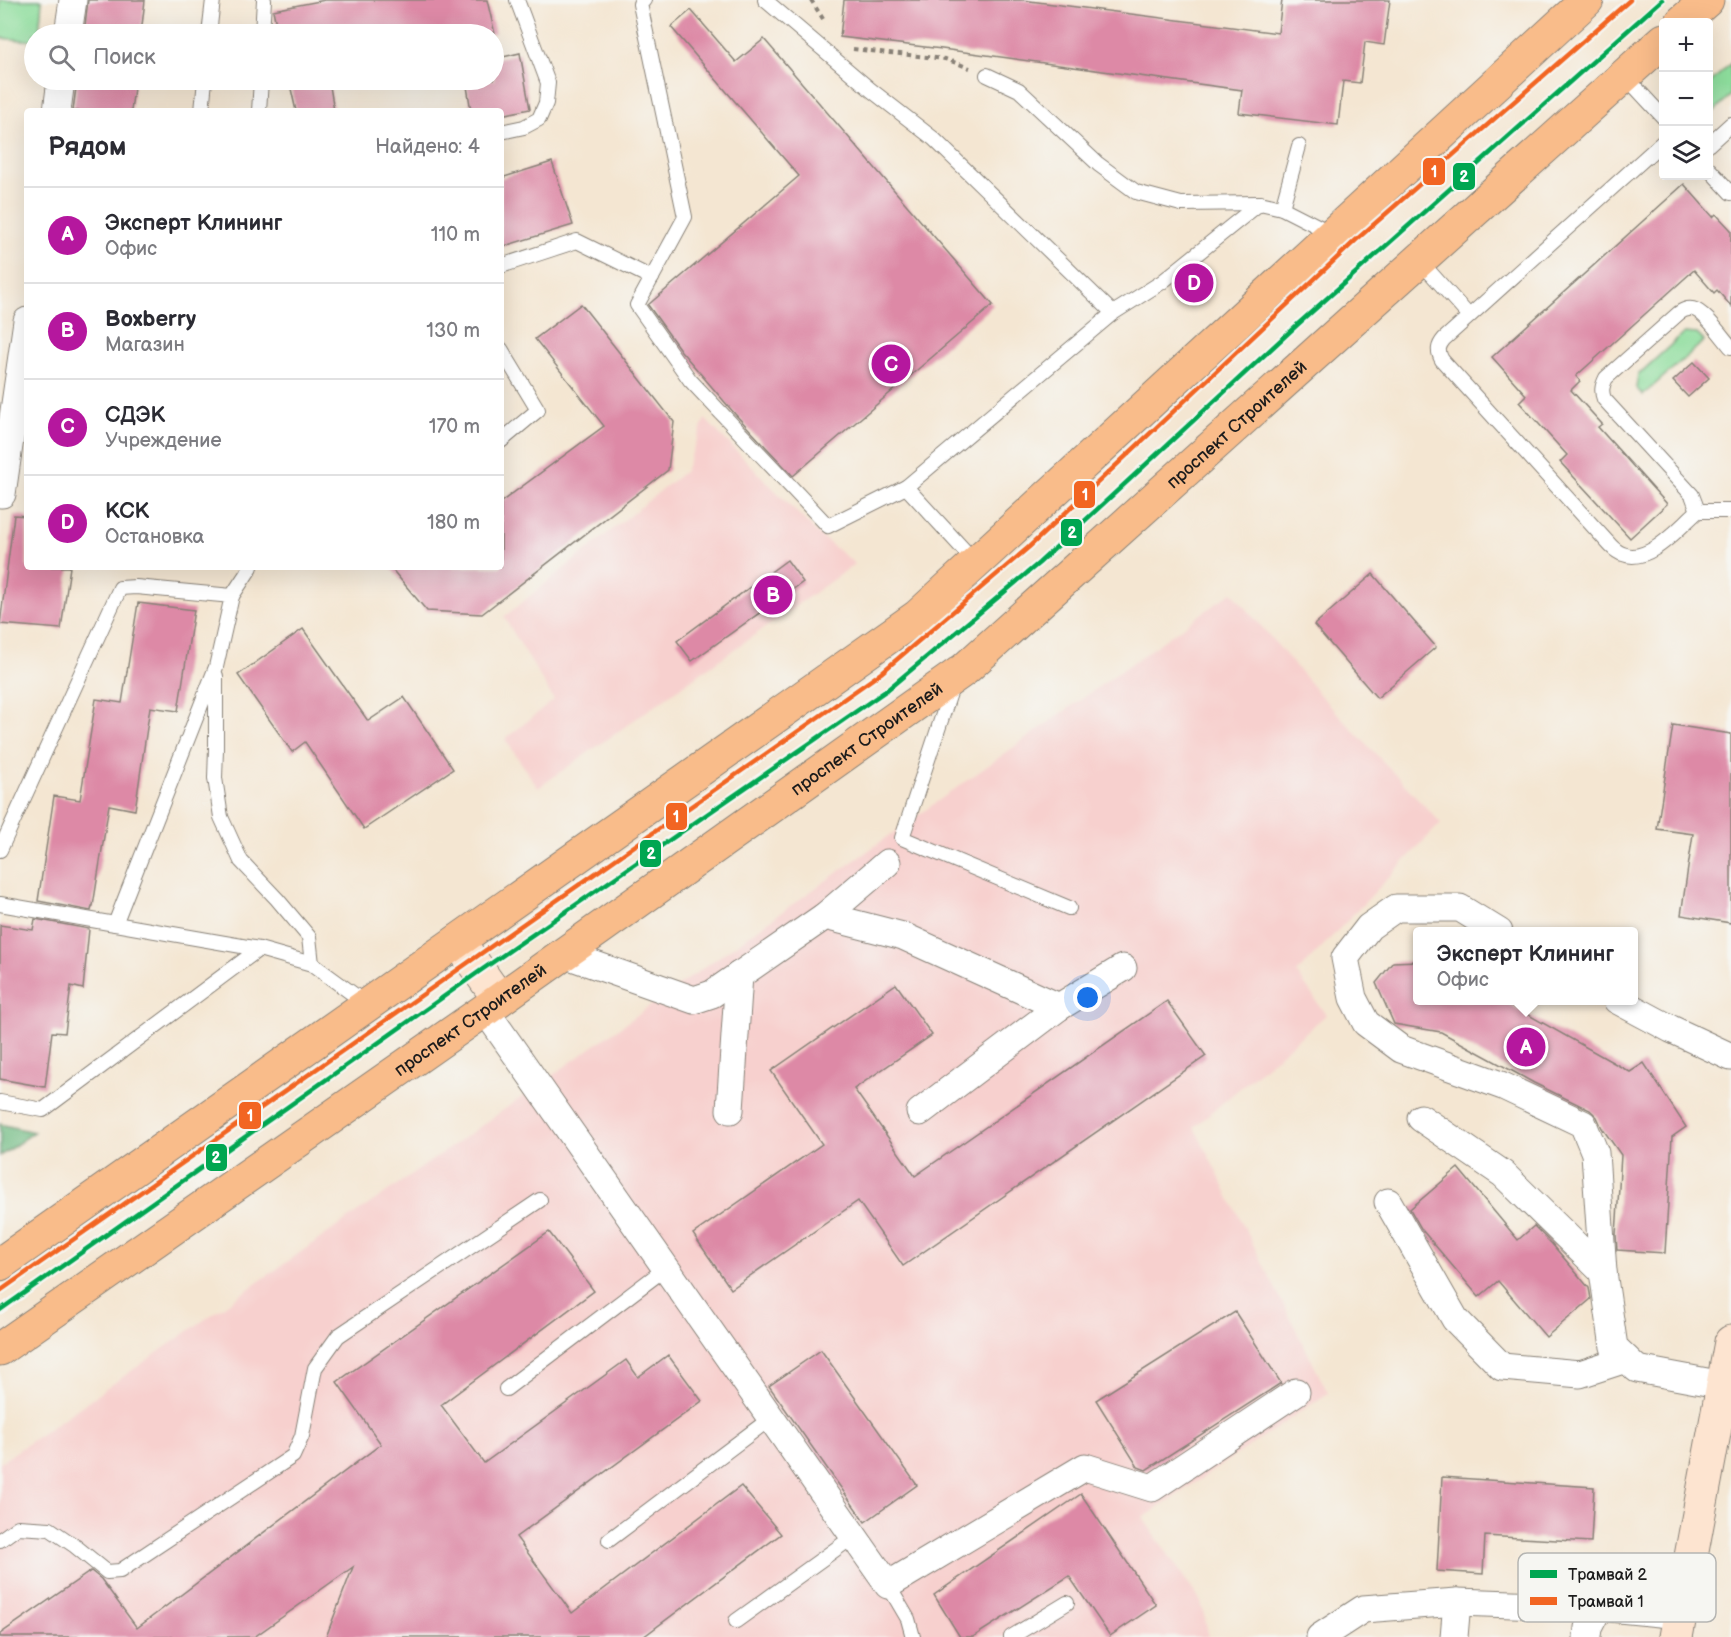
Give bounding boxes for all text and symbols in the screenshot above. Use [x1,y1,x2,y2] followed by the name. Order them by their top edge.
[1659,18,1713,180] map controls
[1659,18,1713,72] button: +
[24,24,504,90] search box
[45,41,78,74] icon: search
[93,44,156,71] text: Поиск
[1659,72,1713,126] button: −
[1659,126,1713,180] button: layers
[48,132,126,163] text: Рядом
[375,135,480,159] text: Найдено: 4
[1422,157,1446,186] line badge: 1
[1452,162,1476,191] line badge: 2
[1431,163,1437,182] text: 1
[1459,168,1469,187] text: 2
[105,210,283,237] text: Эксперт Клининг
[61,223,74,247] text: A
[431,223,480,247] text: 110 m
[105,237,157,261] text: Офис
[1174,260,1214,306] pin: D
[105,306,196,333] text: Boxberry
[60,319,75,343] text: B
[426,319,480,343] text: 130 m
[105,333,185,357] text: Магазин
[872,342,910,386] pin: C
[1163,356,1311,493] street label: проспект Строителей
[105,402,165,429] text: СДЭК
[60,415,75,439] text: C
[429,415,480,439] text: 170 m
[105,429,222,453] text: Учреждение
[1073,480,1096,509] line badge: 1
[1082,486,1088,505] text: 1
[105,498,149,525] text: КСК
[61,511,74,535] text: D
[427,511,480,535] text: 180 m
[1060,518,1083,547] line badge: 2
[1067,524,1077,543] text: 2
[105,525,204,549] text: Остановка
[754,572,792,618] pin: B
[787,678,947,800] street label: проспект Строителей
[665,802,688,831] line badge: 1
[673,808,679,827] text: 1
[639,839,662,868] line badge: 2
[646,845,656,864] text: 2
[1413,927,1638,1005] popup
[1437,941,1614,968] text: Эксперт Клининг
[390,960,551,1081] street label: проспект Строителей
[1437,968,1489,992] text: Офис
[1073,983,1102,1012] your location
[1506,1024,1546,1070] pin: A
[238,1101,262,1130] line badge: 1
[247,1107,253,1126] text: 1
[205,1143,228,1172] line badge: 2
[211,1149,221,1168] text: 2
[1518,1553,1716,1622] legend
[1568,1566,1648,1585] text: Трамвай 2
[1568,1593,1644,1612] text: Трамвай 1

